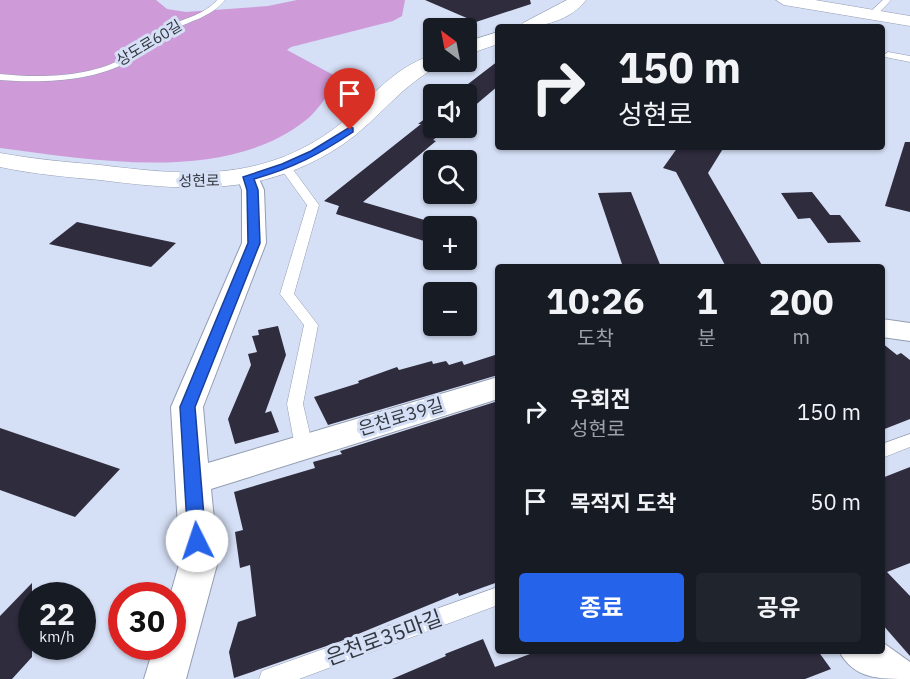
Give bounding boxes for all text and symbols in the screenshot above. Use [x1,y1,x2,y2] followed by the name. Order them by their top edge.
[112,16,185,70] street label: 상도로60길
[423,18,477,72] north arrow
[423,18,477,336] map controls
[618,40,741,95] text: 150 m
[519,48,597,126] icon: right
[324,68,375,130] pin
[333,77,366,110] icon: arrive
[423,84,477,138] button: sound
[618,96,693,131] text: 성현로
[423,150,477,204] button: search
[178,171,220,190] street label: 성현로
[423,216,477,270] button: +
[546,277,645,324] text: 10:26
[696,277,718,324] text: 1
[769,278,834,325] text: 200
[423,282,477,336] button: −
[793,323,810,350] text: m
[577,324,614,351] text: 도착
[698,324,716,351] text: 분
[570,384,631,413] text: 우회전
[355,393,446,440] street label: 은천로39길
[519,395,552,428] icon: right
[797,397,861,426] text: 150 m
[570,415,625,442] text: 성현로
[519,485,552,518] icon: arrive
[810,487,861,516] text: 50 m
[570,488,676,517] text: 목적지 도착
[165,509,229,573] position arrow
[519,573,684,642] button: 종료
[696,573,861,642] button: 공유
[108,582,186,660] speed limit sign: 30
[39,594,75,633] text: 22
[322,603,446,671] street label: 은천로35마길
[39,627,75,646] text: km/h

